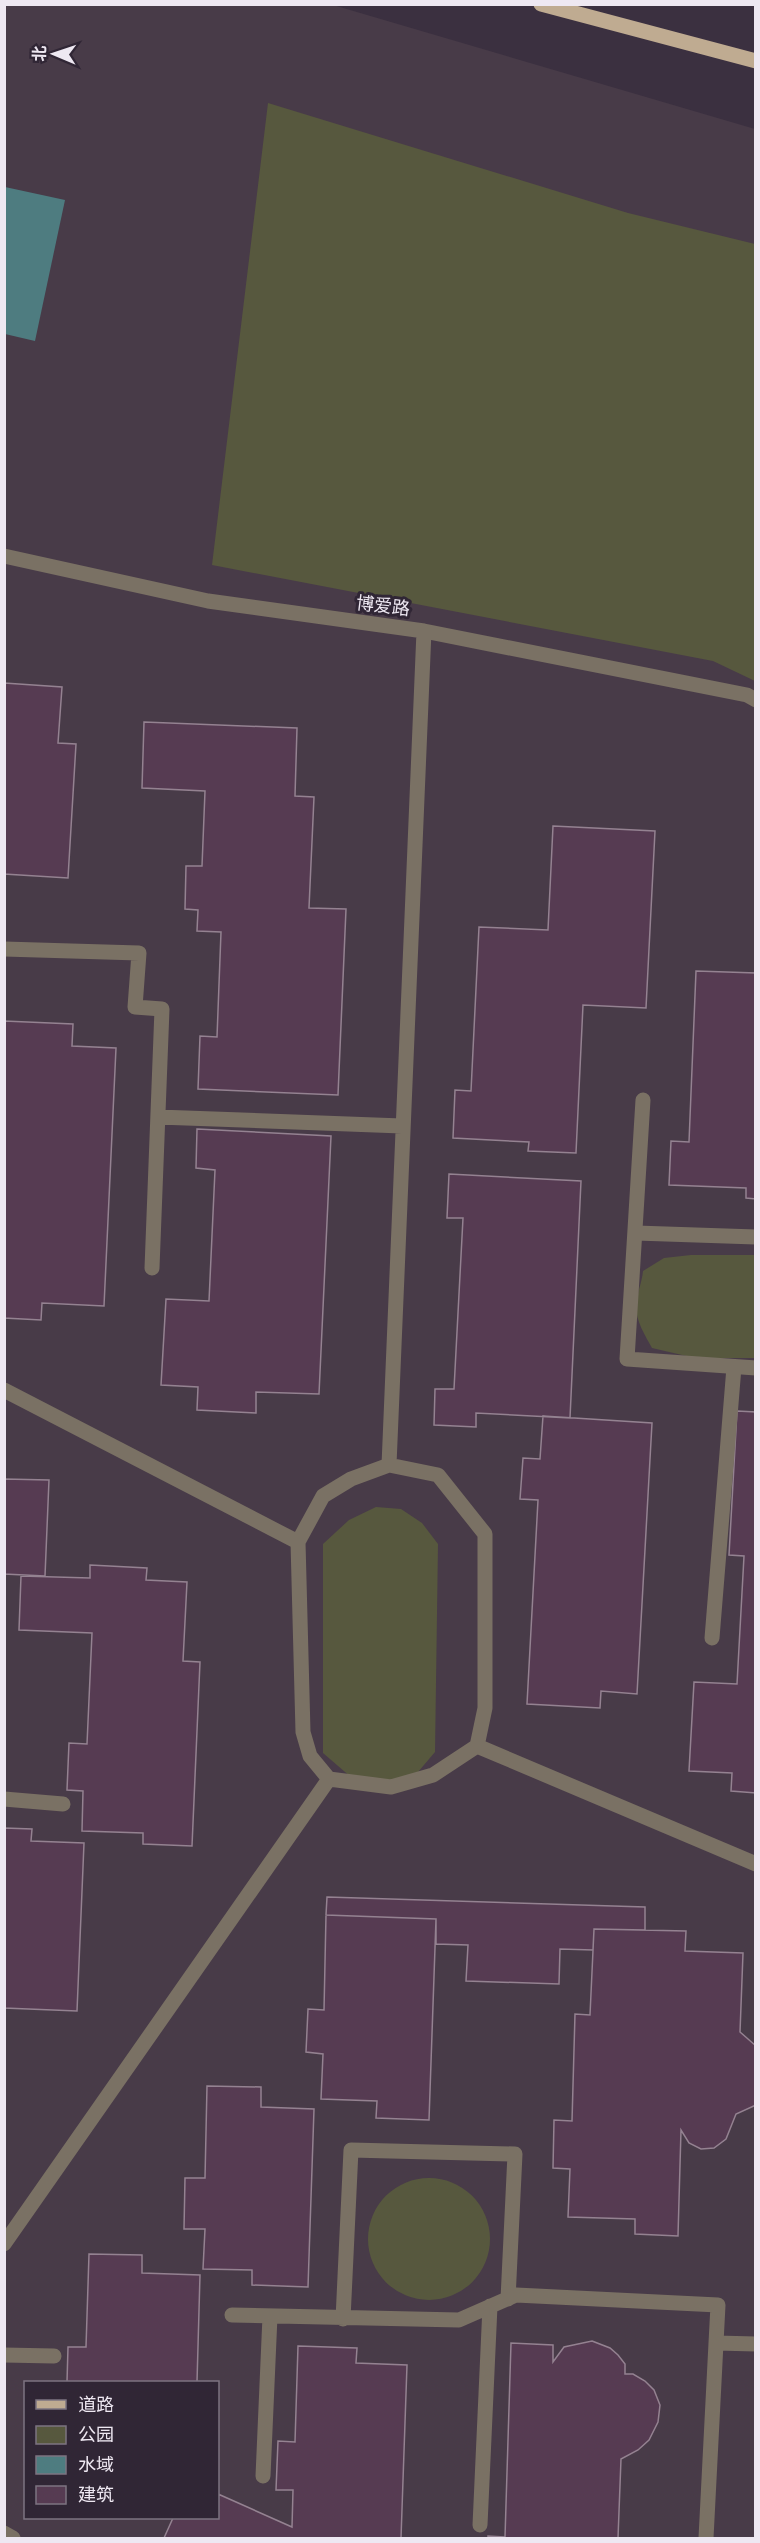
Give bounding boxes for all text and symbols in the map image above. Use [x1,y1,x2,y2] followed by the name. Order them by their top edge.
[24,24,84,84] north arrow
[31,45,48,62] text: 北
[355,593,411,619] street label: 博爱路
[24,2381,219,2519] legend
[78,2395,114,2415] text: 道路
[78,2425,114,2445] text: 公园
[78,2455,114,2475] text: 水域
[78,2485,114,2505] text: 建筑

